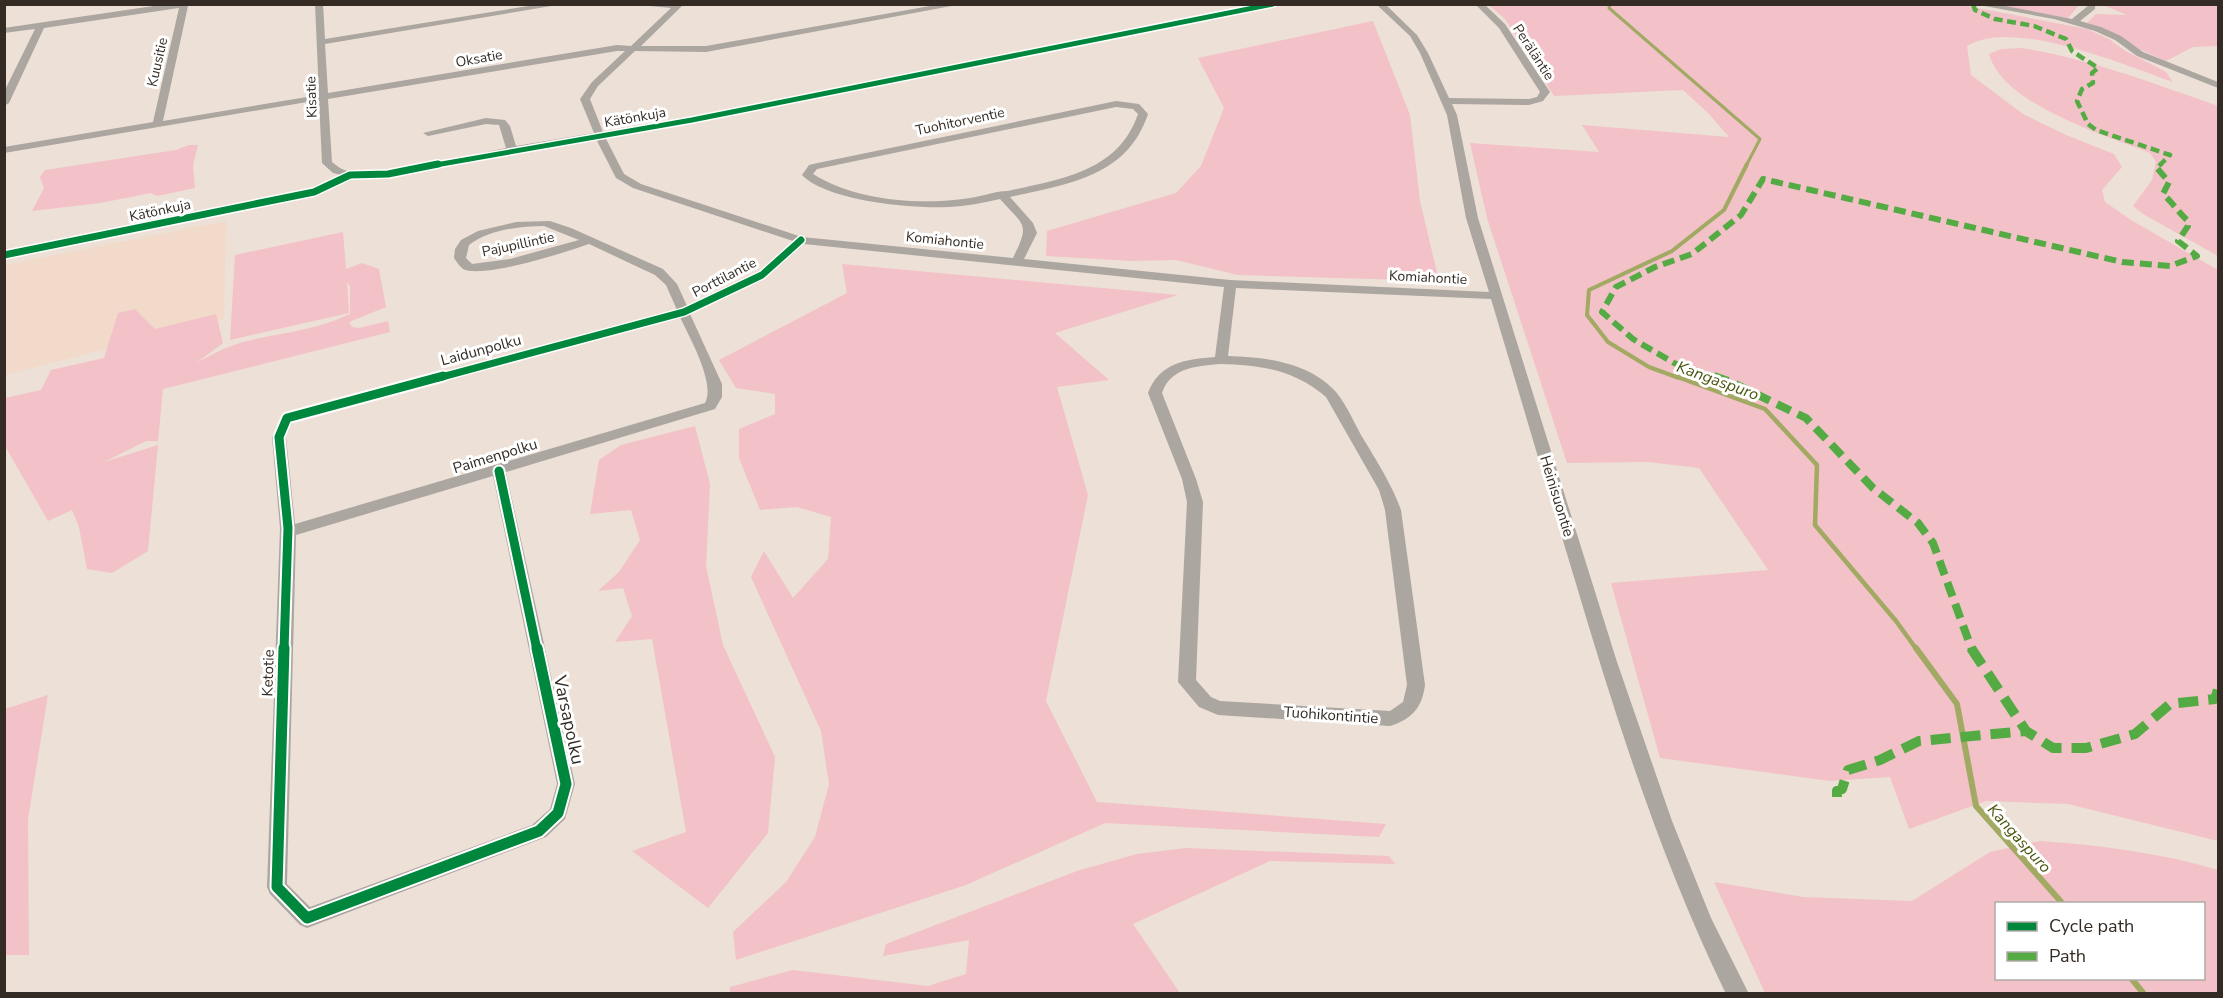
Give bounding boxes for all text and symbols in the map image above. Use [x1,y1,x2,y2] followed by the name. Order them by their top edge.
[1508,20,1559,84] street label: Peräläntie
[143,36,172,89] street label: Kuusitie
[454,45,504,72] street label: Oksatie
[301,76,322,118] street label: Kisatie
[603,103,667,132] street label: Kätönkuja
[914,103,1006,140] street label: Tuohitorventie
[128,195,193,226] street label: Kätönkuja
[905,227,985,254] street label: Komiahontie
[480,228,556,261] street label: Pajupillintie
[689,253,760,302] street label: Porttilantie
[1388,266,1468,289] street label: Komiahontie
[438,330,524,370] street label: Laidunpolku
[1674,356,1762,406] water label: Kangaspuro
[450,434,540,478] street label: Paimenpolku
[1535,453,1579,539] street label: Heinisuontie
[257,649,279,697] street label: Ketotie
[548,672,590,767] street label: Varsapolku
[1283,702,1379,728] street label: Tuohikontintie
[1982,799,2056,878] water label: Kangaspuro
[1995,902,2205,980] legend
[2049,914,2134,938] text: Cycle path
[2049,944,2086,968] text: Path

